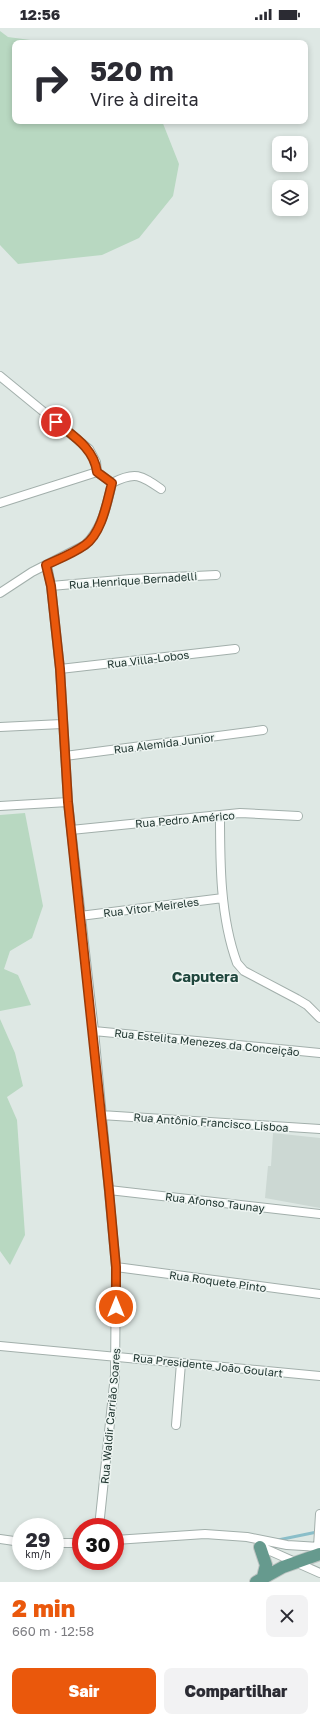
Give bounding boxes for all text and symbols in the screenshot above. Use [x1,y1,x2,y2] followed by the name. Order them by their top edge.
[20,5,60,23] text: 12:56
[90,54,174,87] text: 520 m
[24,56,76,108] icon: right
[90,88,199,110] text: Vire à direita
[272,136,308,216] map controls
[272,136,308,172] button: sound
[272,180,308,216] button: layers
[39,405,73,439] pin
[45,411,67,433] icon: arrive
[69,569,198,591] street label: Rua Henrique Bernadelli
[106,647,190,670] street label: Rua Villa-Lobos
[113,730,216,756] street label: Rua Alemida Junior
[135,808,236,830] street label: Rua Pedro Américo
[102,895,200,919] street label: Rua Vitor Meireles
[172,967,239,985] district label: Caputera
[114,1026,301,1058] street label: Rua Estelita Menezes da Conceição
[133,1110,289,1134] street label: Rua Antônio Francisco Lisboa
[165,1189,265,1215] street label: Rua Afonso Taunay
[169,1268,268,1294] street label: Rua Roquete Pinto
[95,1286,137,1328] position arrow
[98,1347,122,1485] street label: Rua Waldir Carrião Soares
[132,1351,284,1379] street label: Rua Presidente João Goulart
[72,1518,124,1570] speed limit sign: 30
[26,1527,50,1551] text: 29
[25,1548,51,1560] text: km/h
[12,1593,75,1622] text: 2 min
[266,1595,308,1637] button: close
[12,1623,94,1639] text: 660 m · 12:58
[12,1668,156,1714] button: Sair
[164,1668,308,1714] button: Compartilhar

